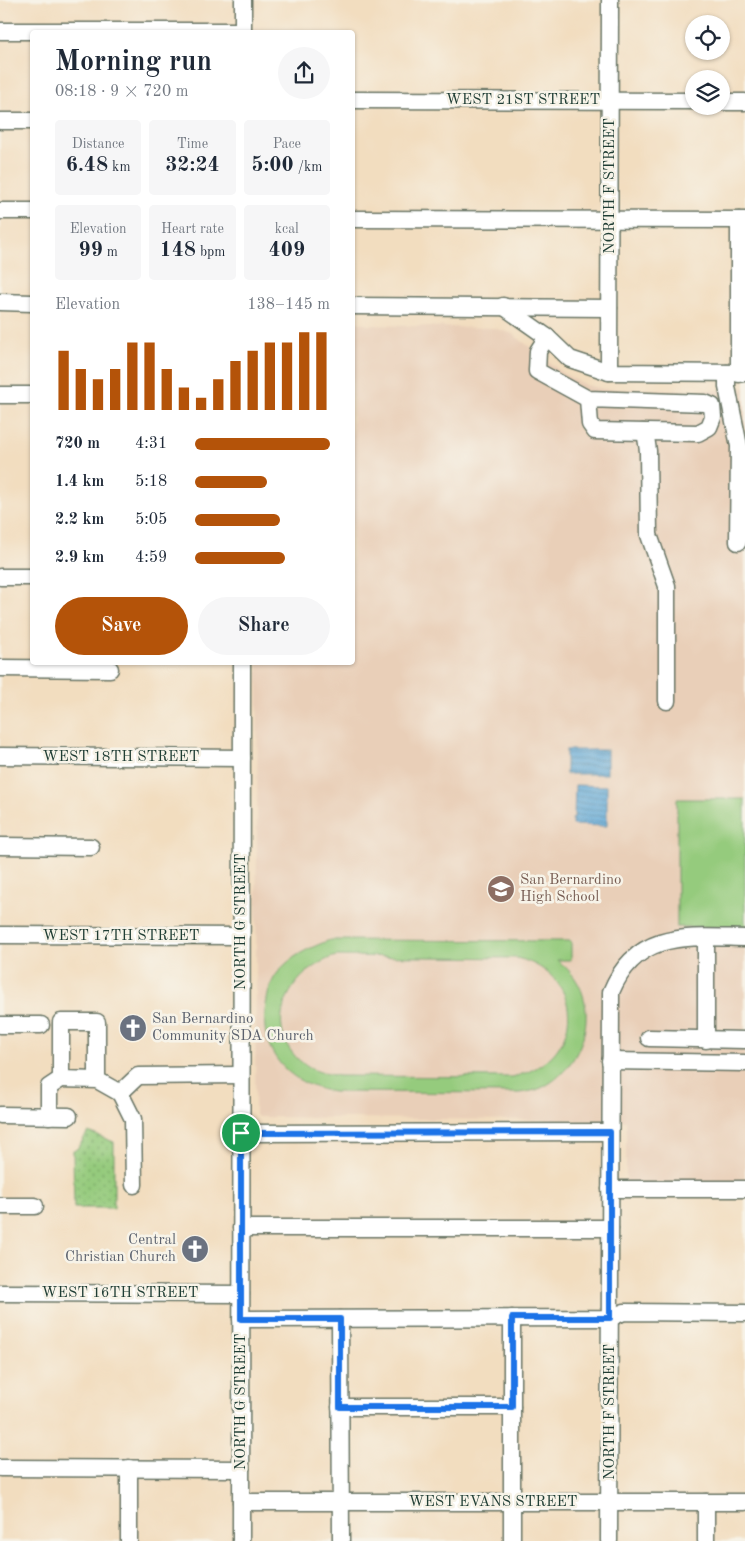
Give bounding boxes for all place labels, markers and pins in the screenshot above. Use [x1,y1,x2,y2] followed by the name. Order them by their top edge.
[520,873,622,905] place label: San Bernardino High School
[486,874,516,904] school or university icon: San Bernardino High School
[152,1012,314,1044] place label: San Bernardino Community SDA Church
[118,1013,148,1043] church icon: San Bernardino Community SDA Church
[220,1112,262,1154] pin
[65,1233,176,1265] place label: Central Christian Church
[180,1234,210,1264] church icon: Central Christian Church

